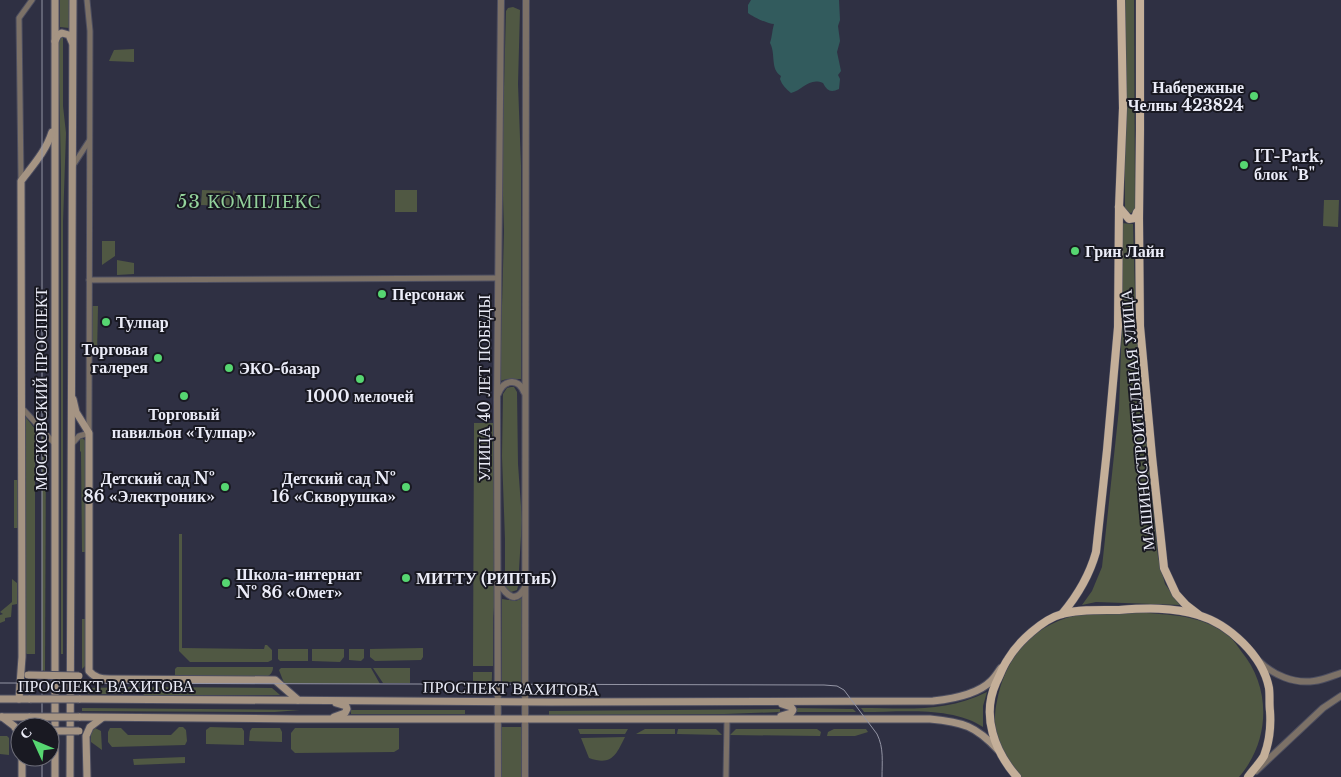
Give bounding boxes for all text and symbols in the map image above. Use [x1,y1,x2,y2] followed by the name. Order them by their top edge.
[1128,77,1244,115] place label: Набережные Челны 423824
[1248,90,1260,102] marker: Набережные Челны 423824
[1254,146,1324,184] place label: IT-Park, блок "В"
[1238,159,1250,171] marker: IT-Park, блок "В"
[177,190,321,213] district label: 53 КОМПЛЕКС
[1085,241,1164,261] place label: Грин Лайн
[1069,245,1081,257] marker: Грин Лайн
[392,284,465,304] place label: Персонаж
[31,287,51,491] street label: МОСКОВСКИЙ ПРОСПЕКТ
[376,288,388,300] marker: Персонаж
[1116,288,1158,551] street label: МАШИНОСТРОИТЕЛЬНАЯ УЛИЦА
[474,294,494,481] street label: УЛИЦА 40 ЛЕТ ПОБЕДЫ
[116,312,169,332] place label: Тулпар
[100,316,112,328] marker: Тулпар
[81,339,148,377] place label: Торговая галерея
[152,352,164,364] marker: Торговая галерея
[239,358,320,378] place label: ЭКО-базар
[223,362,235,374] marker: ЭКО-базар
[354,373,366,385] marker: 1000 мелочей
[306,386,414,406] place label: 1000 мелочей
[178,390,190,402] marker: Торговый павильон «Тулпар»
[112,404,256,442] place label: Торговый павильон «Тулпар»
[84,468,215,506] place label: Детский сад № 86 «Электроник»
[272,468,396,506] place label: Детский сад № 16 «Скворушка»
[219,481,231,493] marker: Детский сад № 86 «Электроник»
[400,481,412,493] marker: Детский сад № 16 «Скворушка»
[236,564,362,602] place label: Школа-интернат № 86 «Омет»
[416,568,557,588] place label: МИТТУ (РИПТиБ)
[400,572,412,584] marker: МИТТУ (РИПТиБ)
[220,577,232,589] marker: Школа-интернат № 86 «Омет»
[18,676,194,696] street label: ПРОСПЕКТ ВАХИТОВА
[423,676,600,700] street label: ПРОСПЕКТ ВАХИТОВА
[10,717,60,767] north arrow
[16,723,36,743] text: С

